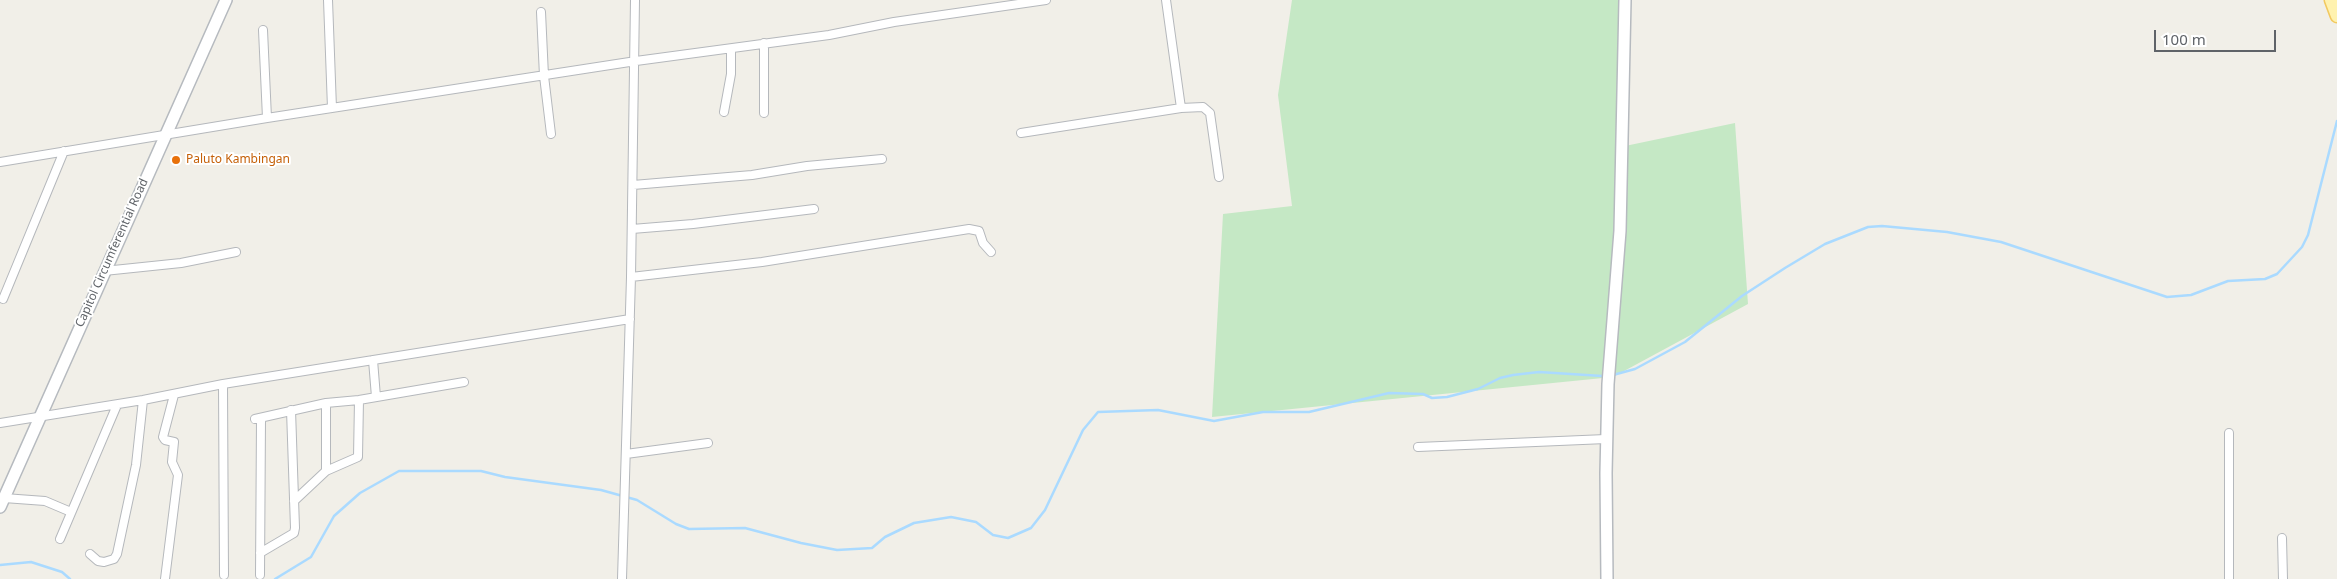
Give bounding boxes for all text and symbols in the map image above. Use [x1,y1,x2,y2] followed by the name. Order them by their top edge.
[2157,20,2280,52] scale bar
[2162,29,2206,49] text: 100 m
[186,153,290,167] place label: Paluto Kambingan
[170,154,182,166] marker: Paluto Kambingan
[73,176,151,330] street label: Capitol Circumferential Road

